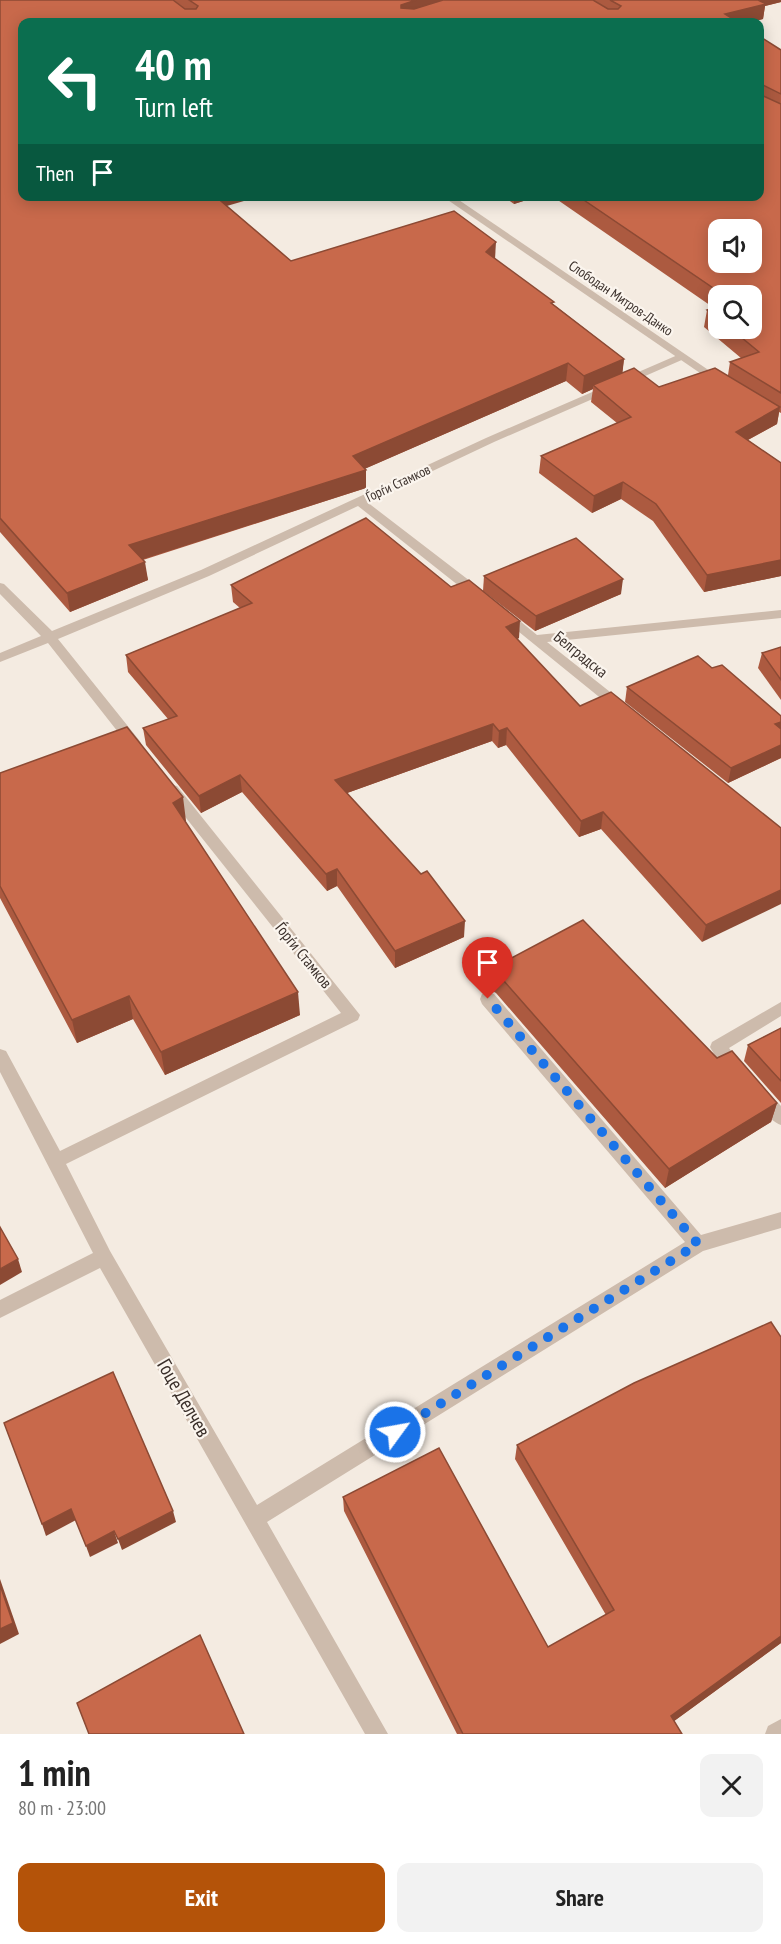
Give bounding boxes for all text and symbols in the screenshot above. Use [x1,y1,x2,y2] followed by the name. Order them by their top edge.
[135,37,212,92] text: 40 m
[36,42,114,120] icon: left
[135,90,213,124] text: Turn left
[86,156,119,189] icon: arrive
[36,159,74,187] text: Then
[708,219,762,339] map controls
[708,219,762,273] button: sound
[565,256,677,340] street label: Слободан Митров-Данко
[708,285,762,339] button: search
[363,460,433,506] street label: Ѓорѓи Стамков
[550,626,612,682] street label: Белградска
[271,918,337,992] street label: Ѓорѓи Стамков
[462,937,513,999] pin
[471,946,504,979] icon: arrive
[151,1354,217,1442] street label: Гоце Делчев
[363,1400,427,1464] position arrow
[18,1749,91,1796] text: 1 min
[700,1754,763,1817] button: close
[18,1795,106,1821] text: 80 m · 23:00
[18,1863,385,1932] button: Exit
[397,1863,763,1932] button: Share

